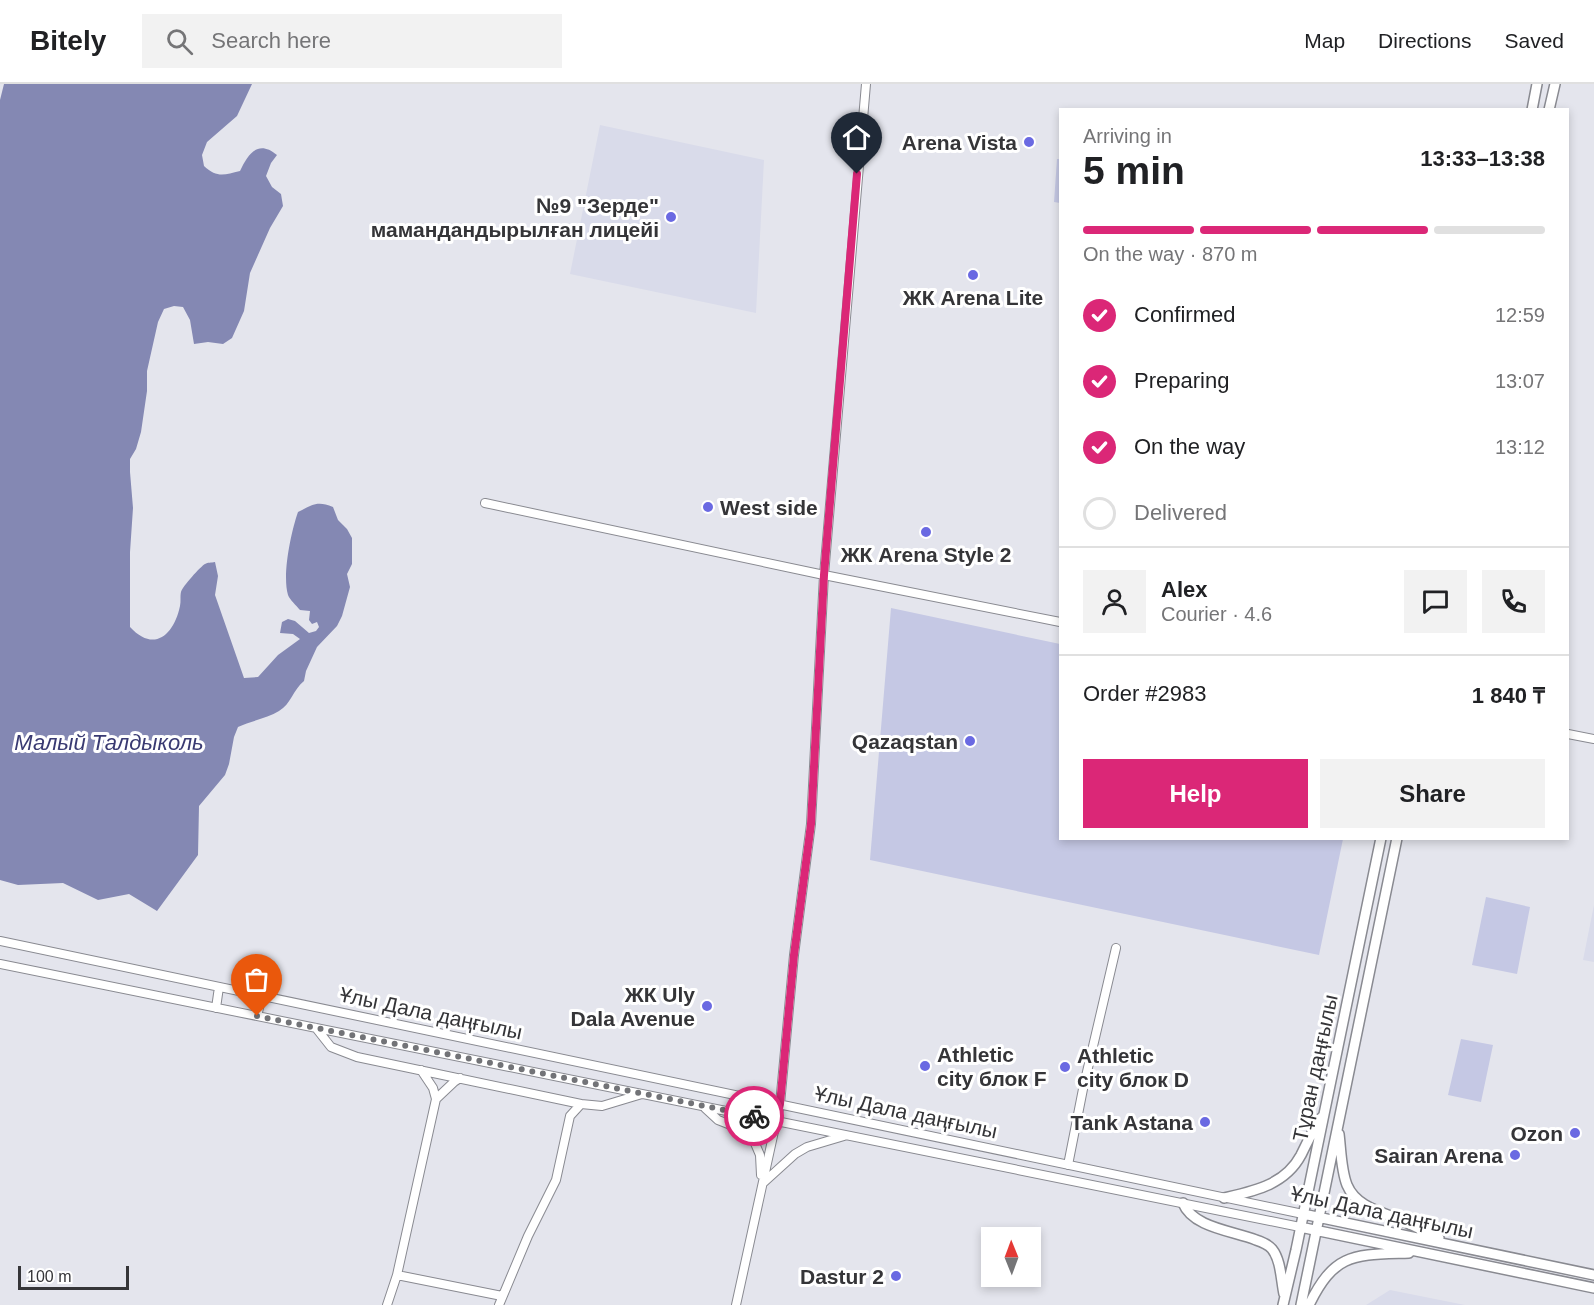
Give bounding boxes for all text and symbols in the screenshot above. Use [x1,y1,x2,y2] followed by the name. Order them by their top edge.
[142,14,562,68] search box
[30,25,106,56] text: Bitely
[163,25,196,58] icon: search
[211,28,331,53] text: Search here
[1304,29,1345,52] text: Map
[1378,29,1471,52] text: Directions
[1504,29,1564,52] text: Saved
[831,112,882,174] pin
[840,121,873,154] icon: home
[1083,125,1172,147] text: Arriving in
[902,131,1017,154] place label: Arena Vista
[1022,135,1036,149] marker: Arena Vista
[1420,146,1545,171] text: 13:33–13:38
[1083,149,1185,192] text: 5 min
[371,194,659,241] place label: №9 "Зерде" мамандандырылған лицейі
[664,210,678,224] marker: №9 "Зерде" мамандандырылған лицейі
[1083,243,1258,265] text: On the way · 870 m
[966,268,980,282] marker: ЖК Arena Lite
[902,286,1043,309] place label: ЖК Arena Lite
[1083,299,1116,332] icon: check
[1134,302,1235,327] text: Confirmed
[1495,304,1545,326] text: 12:59
[1083,365,1116,398] icon: check
[1134,368,1229,393] text: Preparing
[1495,370,1545,392] text: 13:07
[1083,431,1116,464] icon: check
[1134,434,1245,459] text: On the way
[1495,436,1545,458] text: 13:12
[720,496,818,519] place label: West side
[701,500,715,514] marker: West side
[1134,500,1227,525] text: Delivered
[919,525,933,539] marker: ЖК Arena Style 2
[840,543,1011,566] place label: ЖК Arena Style 2
[1083,570,1146,633] button: person
[1404,570,1467,633] button: chat
[1482,570,1545,633] button: phone
[1161,577,1207,602] text: Alex
[1161,603,1272,625] text: Courier · 4.6
[1083,681,1207,706] text: Order #2983
[1472,683,1545,708] text: 1 840 ₸
[14,730,204,755] water label: Малый Талдыколь
[852,730,958,753] place label: Qazaqstan
[963,734,977,748] marker: Qazaqstan
[1083,759,1308,828] button: Help
[1320,759,1545,828] button: Share
[231,954,282,1016] pin
[240,963,273,996] icon: bag
[338,982,524,1044] street label: Ұлы Дала даңғылы
[571,983,695,1030] place label: ЖК Uly Dala Avenue
[1288,992,1342,1144] street label: Тұран даңғылы
[700,999,714,1013] marker: ЖК Uly Dala Avenue
[937,1043,1047,1090] place label: Athletic city блок F
[1077,1044,1189,1091] place label: Athletic city блок D
[918,1059,932,1073] marker: Athletic city блок F
[1058,1060,1072,1074] marker: Athletic city блок D
[813,1081,999,1143] street label: Ұлы Дала даңғылы
[724,1086,784,1146] courier
[738,1100,771,1133] icon: bike
[1070,1111,1193,1134] place label: Tank Astana
[1198,1115,1212,1129] marker: Tank Astana
[1511,1122,1563,1145] place label: Ozon
[1568,1126,1582,1140] marker: Ozon
[1374,1144,1503,1167] place label: Sairan Arena
[1508,1148,1522,1162] marker: Sairan Arena
[1289,1181,1475,1243] street label: Ұлы Дала даңғылы
[981,1227,1041,1287] north arrow
[981,1227,1041,1287] map controls
[18,1263,129,1290] scale bar
[800,1265,884,1288] place label: Dastur 2
[27,1268,71,1285] text: 100 m
[889,1269,903,1283] marker: Dastur 2

